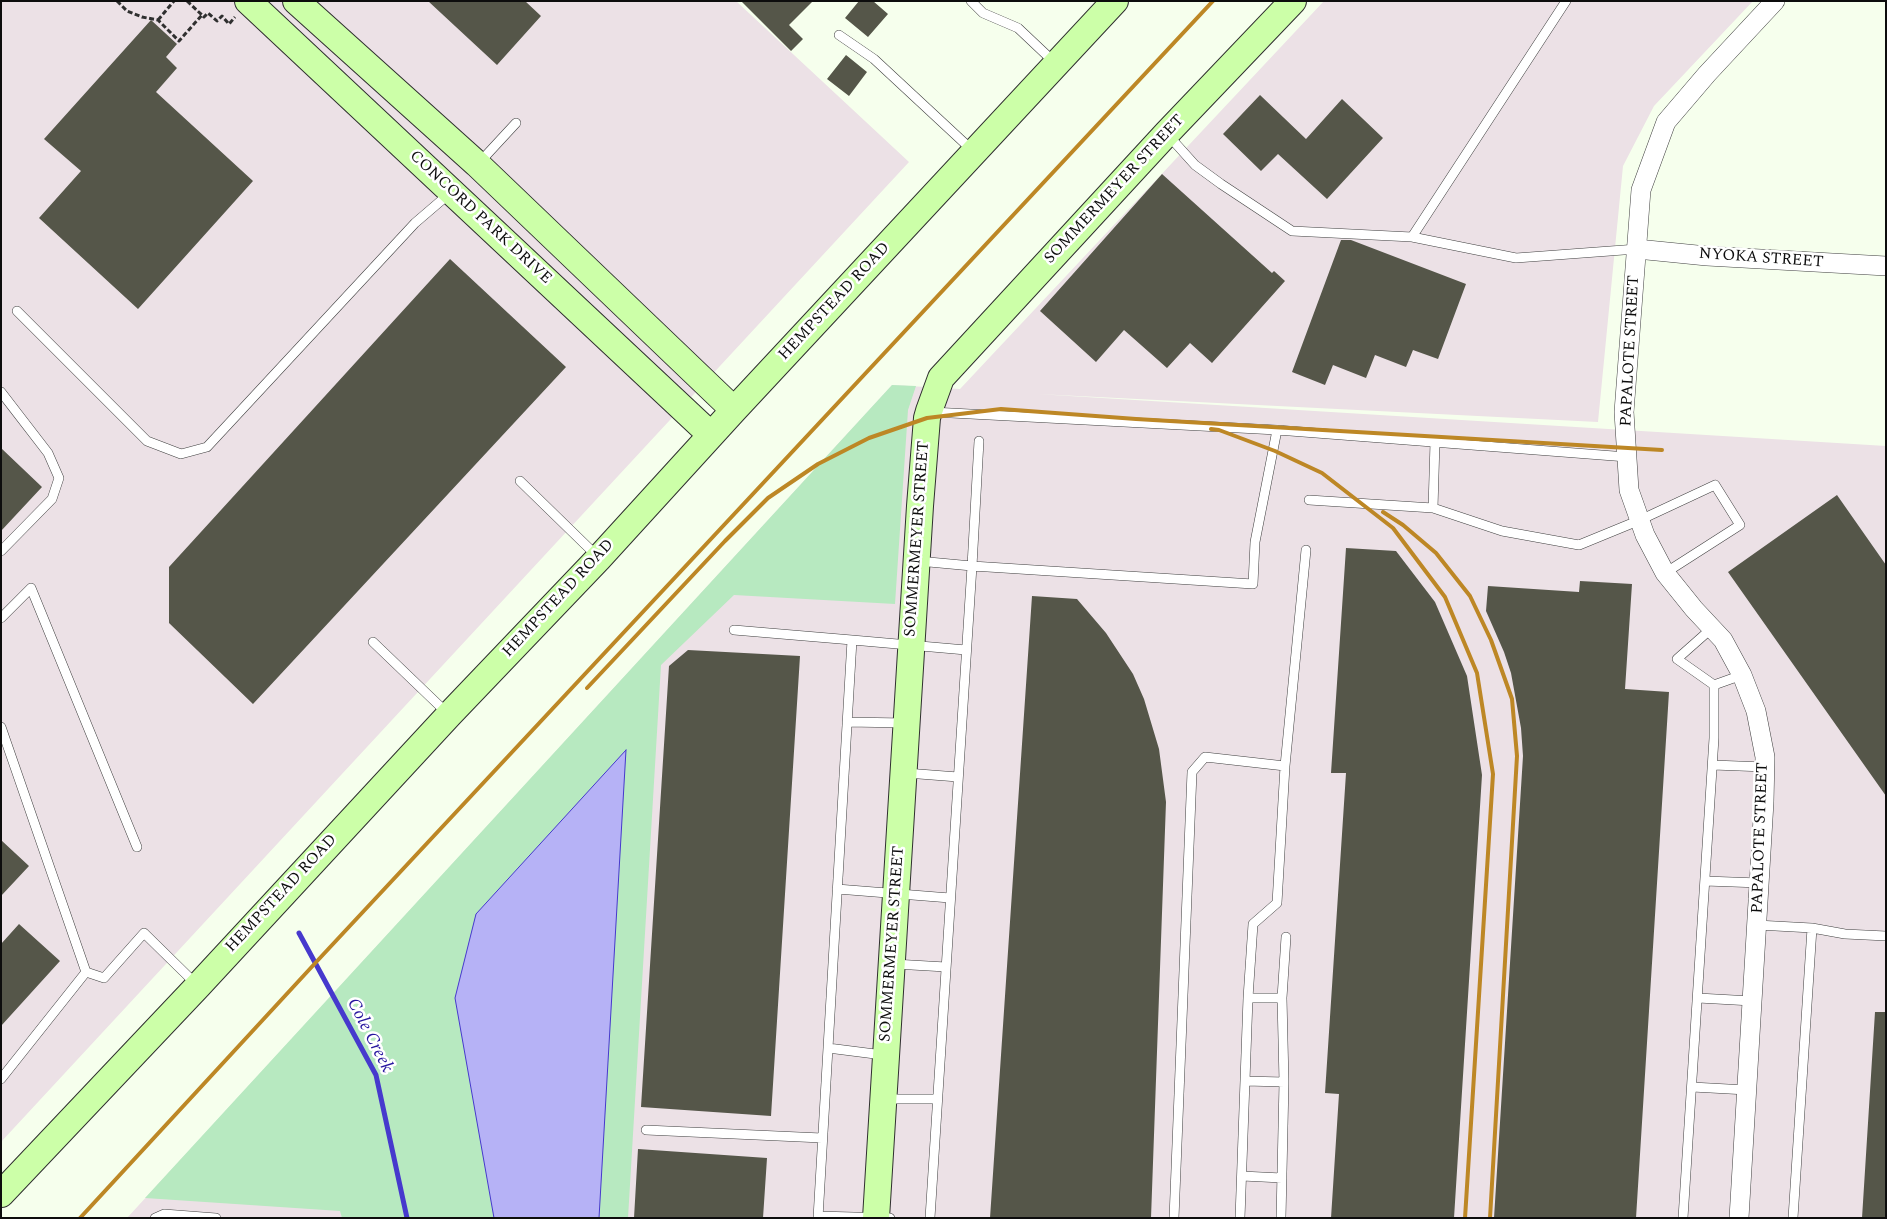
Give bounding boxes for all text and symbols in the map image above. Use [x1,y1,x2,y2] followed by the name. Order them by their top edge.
[1041,112,1189,268] street label: SOMMERMEYER STREET
[405,147,555,289] street label: CONCORD PARK DRIVE
[775,239,895,365] street label: HEMPSTEAD ROAD
[1698,245,1824,273] street label: NYOKA STREET
[1617,275,1645,427] street label: PAPALOTE STREET
[902,440,934,638] street label: SOMMERMEYER STREET
[499,536,619,662] street label: HEMPSTEAD ROAD
[1749,762,1773,914] street label: PAPALOTE STREET
[222,831,342,957] street label: HEMPSTEAD ROAD
[877,845,909,1043] street label: SOMMERMEYER STREET
[341,995,397,1077] water label: Cole Creek

